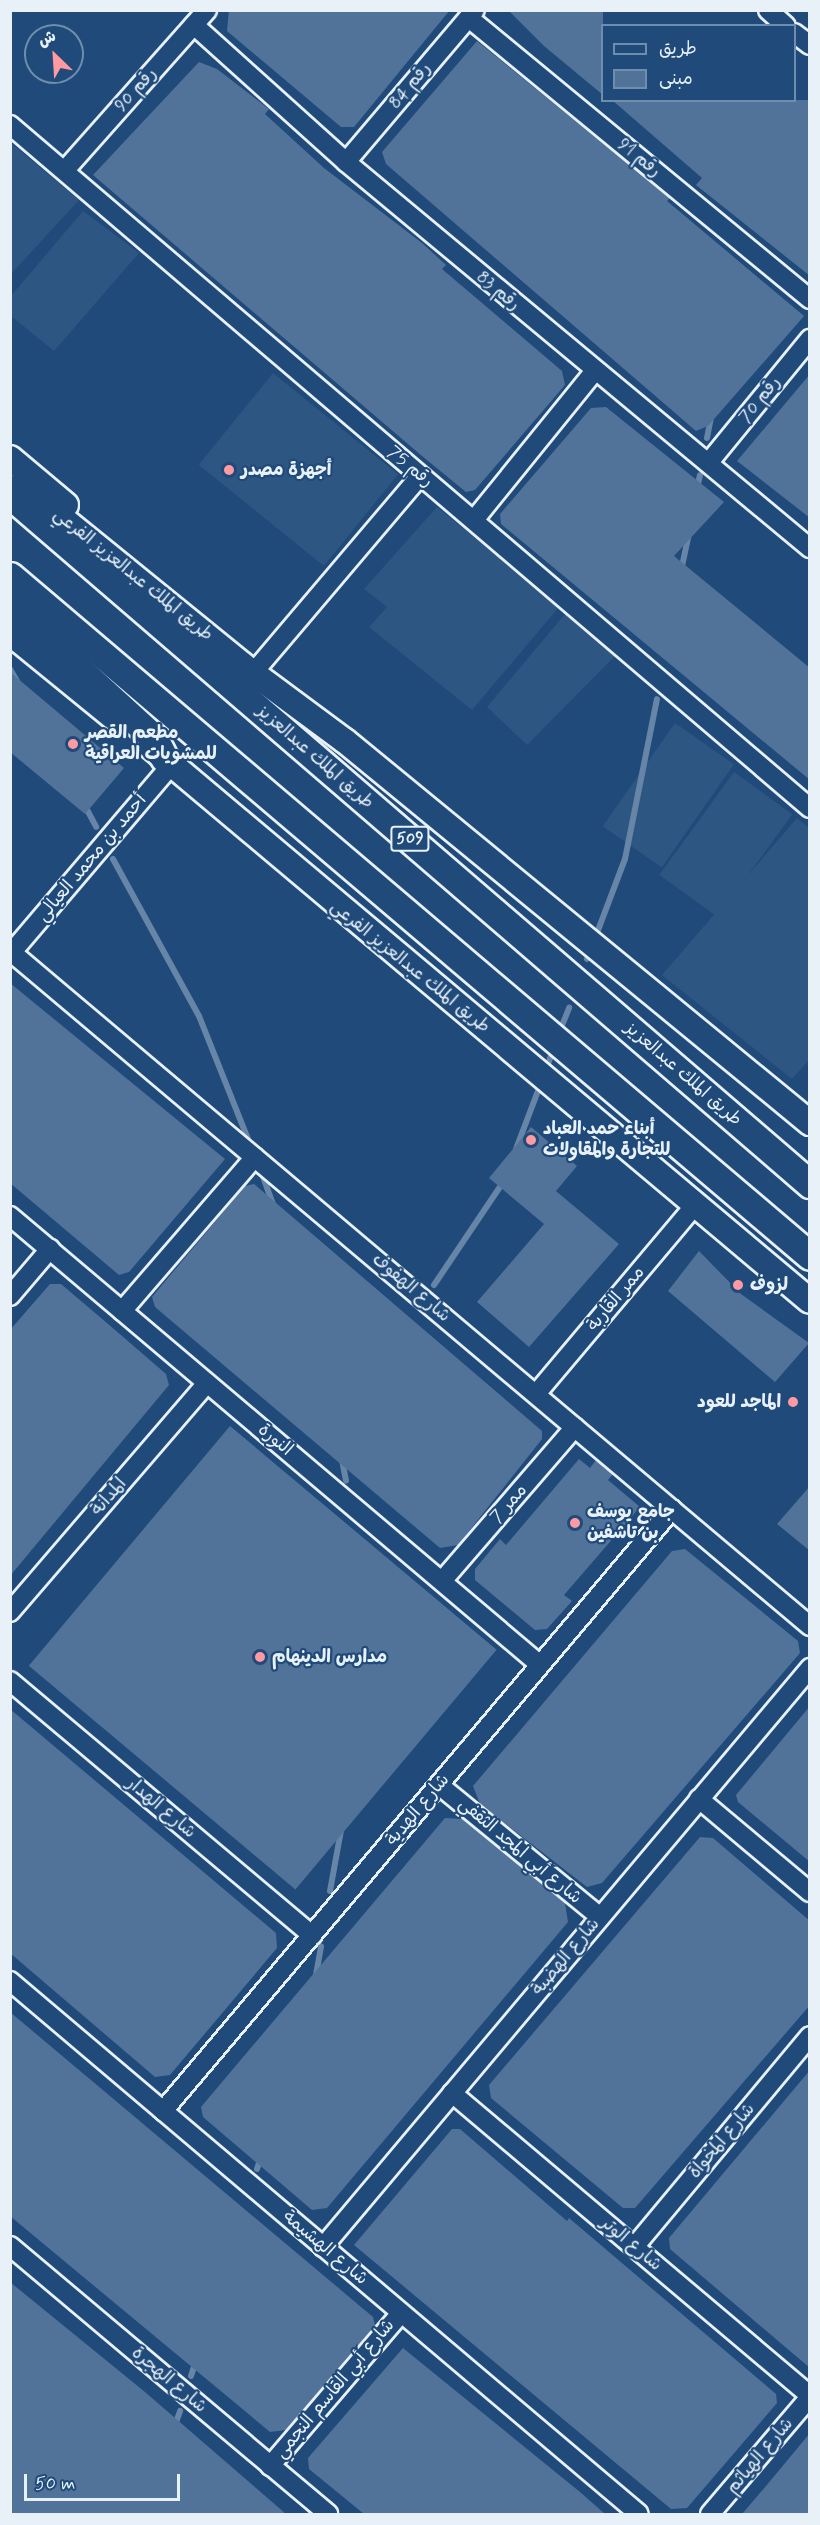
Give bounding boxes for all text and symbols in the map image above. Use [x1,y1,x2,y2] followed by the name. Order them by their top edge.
[24,24,84,84] north arrow
[601,24,796,102] legend
[35,26,59,52] text: ش
[659,37,697,61] text: طريق
[384,58,436,114] street label: رقم 84
[111,63,161,117] street label: رقم 90
[659,67,693,91] text: مبنى
[613,134,665,182] street label: رقم 91
[472,266,524,316] street label: رقم 83
[735,372,785,428] street label: رقم 70
[383,442,437,492] street label: رقم 75
[241,459,331,481] place label: أجهزة مصدر
[222,463,236,477] marker: أجهزة مصدر
[49,504,217,646] street label: طريق الملك عبدالعزيز الفرعي
[252,700,378,814] street label: طريق الملك عبدالعزيز
[85,723,217,766] place label: مطعم القصر للمشويات العراقية
[66,737,80,751] marker: مطعم القصر للمشويات العراقية
[32,790,152,926] street label: أحمد بن محمد العيالي
[389,826,431,852] road number: 509
[326,896,494,1038] street label: طريق الملك عبدالعزيز الفرعي
[620,1017,746,1131] street label: طريق الملك عبدالعزيز
[543,1119,670,1162] place label: أبناء حمد العباد للتجارة والمقاولات
[524,1133,538,1147] marker: أبناء حمد العباد للتجارة والمقاولات
[367,1249,455,1327] street label: شارع الهفوف
[583,1262,649,1336] street label: ممر القاربة
[750,1274,788,1296] place label: لزوف
[731,1278,745,1292] marker: لزوف
[697,1391,781,1413] place label: الماجد للعود
[786,1395,800,1409] marker: الماجد للعود
[253,1419,297,1461] street label: النورة
[87,1474,131,1520] street label: المدانة
[486,1480,532,1528] street label: ممر 7
[587,1502,675,1544] place label: جامع يوسف بن تاشفين
[568,1516,582,1530] marker: جامع يوسف بن تاشفين
[272,1646,387,1668] place label: مدارس الدينهام
[253,1650,267,1664] marker: مدارس الدينهام
[382,1770,454,1850] street label: شارع الهدية
[122,1773,200,1843] street label: شارع الهدار
[454,1793,586,1909] street label: شارع أبي المجد الثقفي
[527,1914,605,2000] street label: شارع الهضبة
[684,2099,760,2183] street label: شارع المخواة
[278,2206,372,2290] street label: شارع الهشيمة
[596,2212,666,2276] street label: شارع الوتر
[270,2315,400,2463] street label: شارع أبي القاسم النجمي
[127,2342,211,2418] street label: شارع الهجرة
[722,2414,798,2498] street label: شارع الهياثم
[27,2462,183,2500] scale bar
[35,2472,75,2496] text: 50 m

